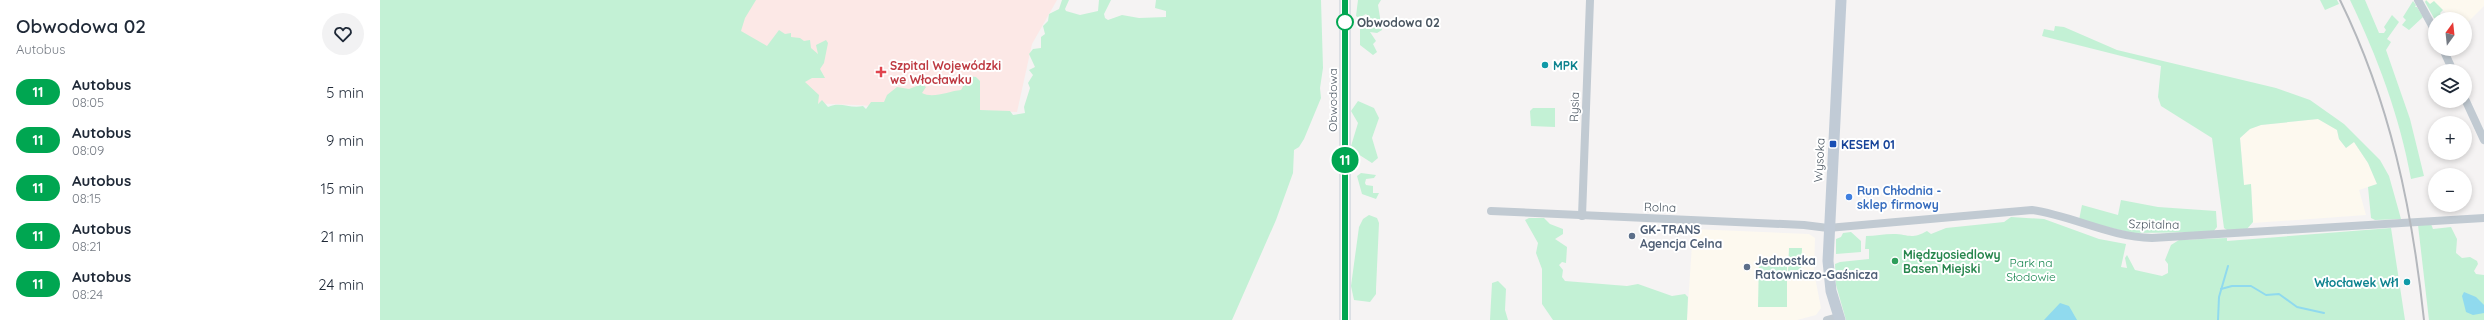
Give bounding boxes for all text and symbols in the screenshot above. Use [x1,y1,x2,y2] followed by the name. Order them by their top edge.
[2428,12,2472,56] north arrow
[2428,12,2472,212] map controls
[322,13,364,55] button: heart
[1336,13,1354,31] marker: Obwodowa 02
[16,14,146,38] text: Obwodowa 02
[1357,15,1440,30] place label: Obwodowa 02
[16,41,65,57] text: Autobus
[890,58,1001,87] place label: Szpital Wojewódzki we Włocławku
[1553,58,1578,73] place label: MPK
[1540,60,1550,70] marker: MPK
[2428,64,2472,108] button: layers
[875,66,887,78] marker: Szpital Wojewódzki we Włocławku
[1325,68,1340,132] street label: Obwodowa
[72,75,131,94] text: Autobus
[33,83,43,101] text: 11
[326,83,364,102] text: 5 min
[1566,92,1582,122] street label: Rysia
[72,94,104,110] text: 08:05
[2428,116,2472,160] button: +
[72,123,131,142] text: Autobus
[33,131,43,149] text: 11
[326,131,364,150] text: 9 min
[1810,137,1828,183] street label: Wysoka
[1841,137,1895,152] place label: KESEM 01
[1828,139,1838,149] marker: KESEM 01
[72,142,104,158] text: 08:09
[1327,147,1363,173] line badge: 11
[1340,151,1350,169] text: 11
[2428,168,2472,212] button: −
[72,171,131,190] text: Autobus
[33,179,43,197] text: 11
[321,179,364,198] text: 15 min
[1857,183,1941,212] place label: Run Chłodnia - sklep firmowy
[72,190,101,206] text: 08:15
[1844,192,1854,202] marker: Run Chłodnia - sklep firmowy
[1644,199,1676,215] street label: Rolna
[2129,216,2179,232] street label: Szpitalna
[72,219,131,238] text: Autobus
[1640,222,1722,251] place label: GK-TRANS Agencja Celna
[33,227,43,245] text: 11
[320,227,364,246] text: 21 min
[1627,231,1637,241] marker: GK-TRANS Agencja Celna
[72,238,101,254] text: 08:21
[1903,247,2001,276] place label: Międzyosiedlowy Basen Miejski
[1755,253,1878,282] place label: Jednostka Ratowniczo-Gaśnicza
[2006,255,2056,284] park label: Park na Słodowie
[1890,256,1900,266] marker: Międzyosiedlowy Basen Miejski
[1742,262,1752,272] marker: Jednostka Ratowniczo-Gaśnicza
[72,267,131,286] text: Autobus
[33,275,43,293] text: 11
[318,275,364,294] text: 24 min
[2314,275,2399,290] place label: Włocławek Wł1
[2402,277,2412,287] marker: Włocławek Wł1
[72,286,103,302] text: 08:24

